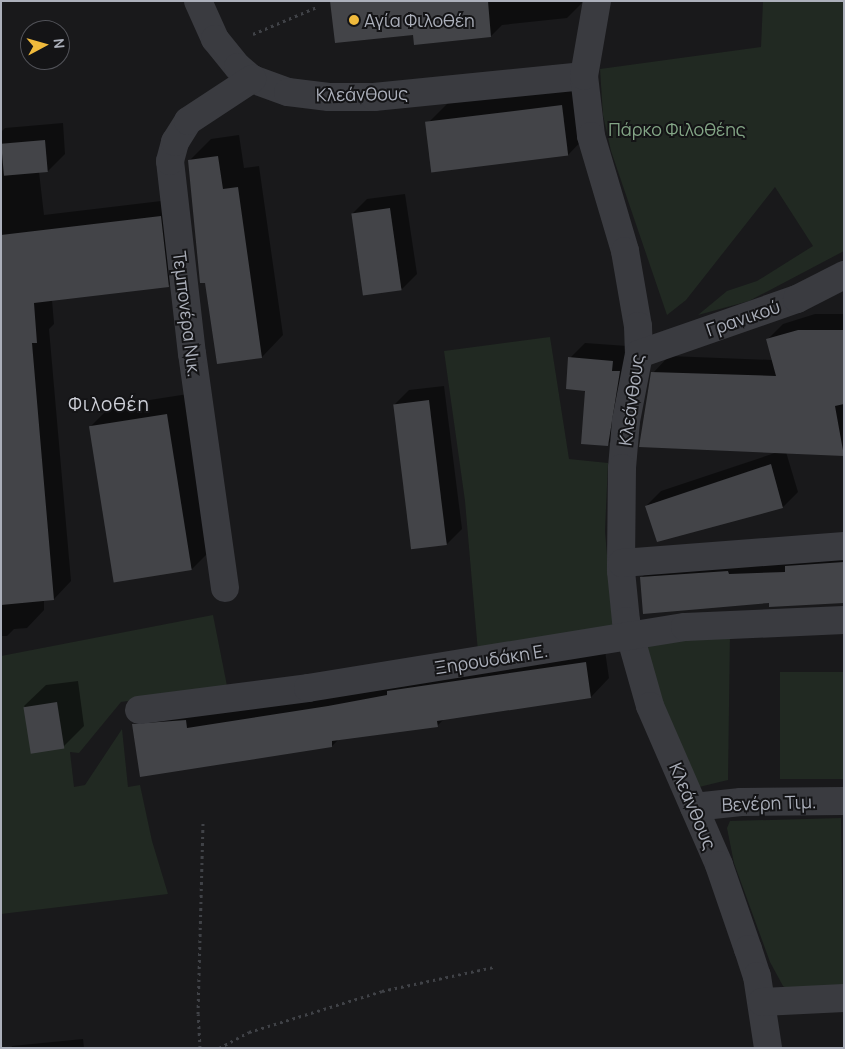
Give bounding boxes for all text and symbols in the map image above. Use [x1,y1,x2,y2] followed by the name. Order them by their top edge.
[364,9,475,31] place label: Αγία Φιλοθέη
[348,14,360,26] marker: Αγία Φιλοθέη
[20,20,70,70] north arrow
[49,37,69,49] text: N
[316,82,408,106] street label: Κλεάνθους
[608,118,746,140] park label: Πάρκο Φιλοθέης
[169,250,205,378] street label: Τεμπονέρα Νικ.
[703,295,783,341] street label: Γρανικού
[614,353,648,447] street label: Κλεάνθους
[67,394,151,416] district label: Φιλοθέη
[433,639,549,679] street label: Ξηρουδάκη Ε.
[665,759,721,853] street label: Κλεάνθους
[721,791,817,815] street label: Βενέρη Τιμ.

